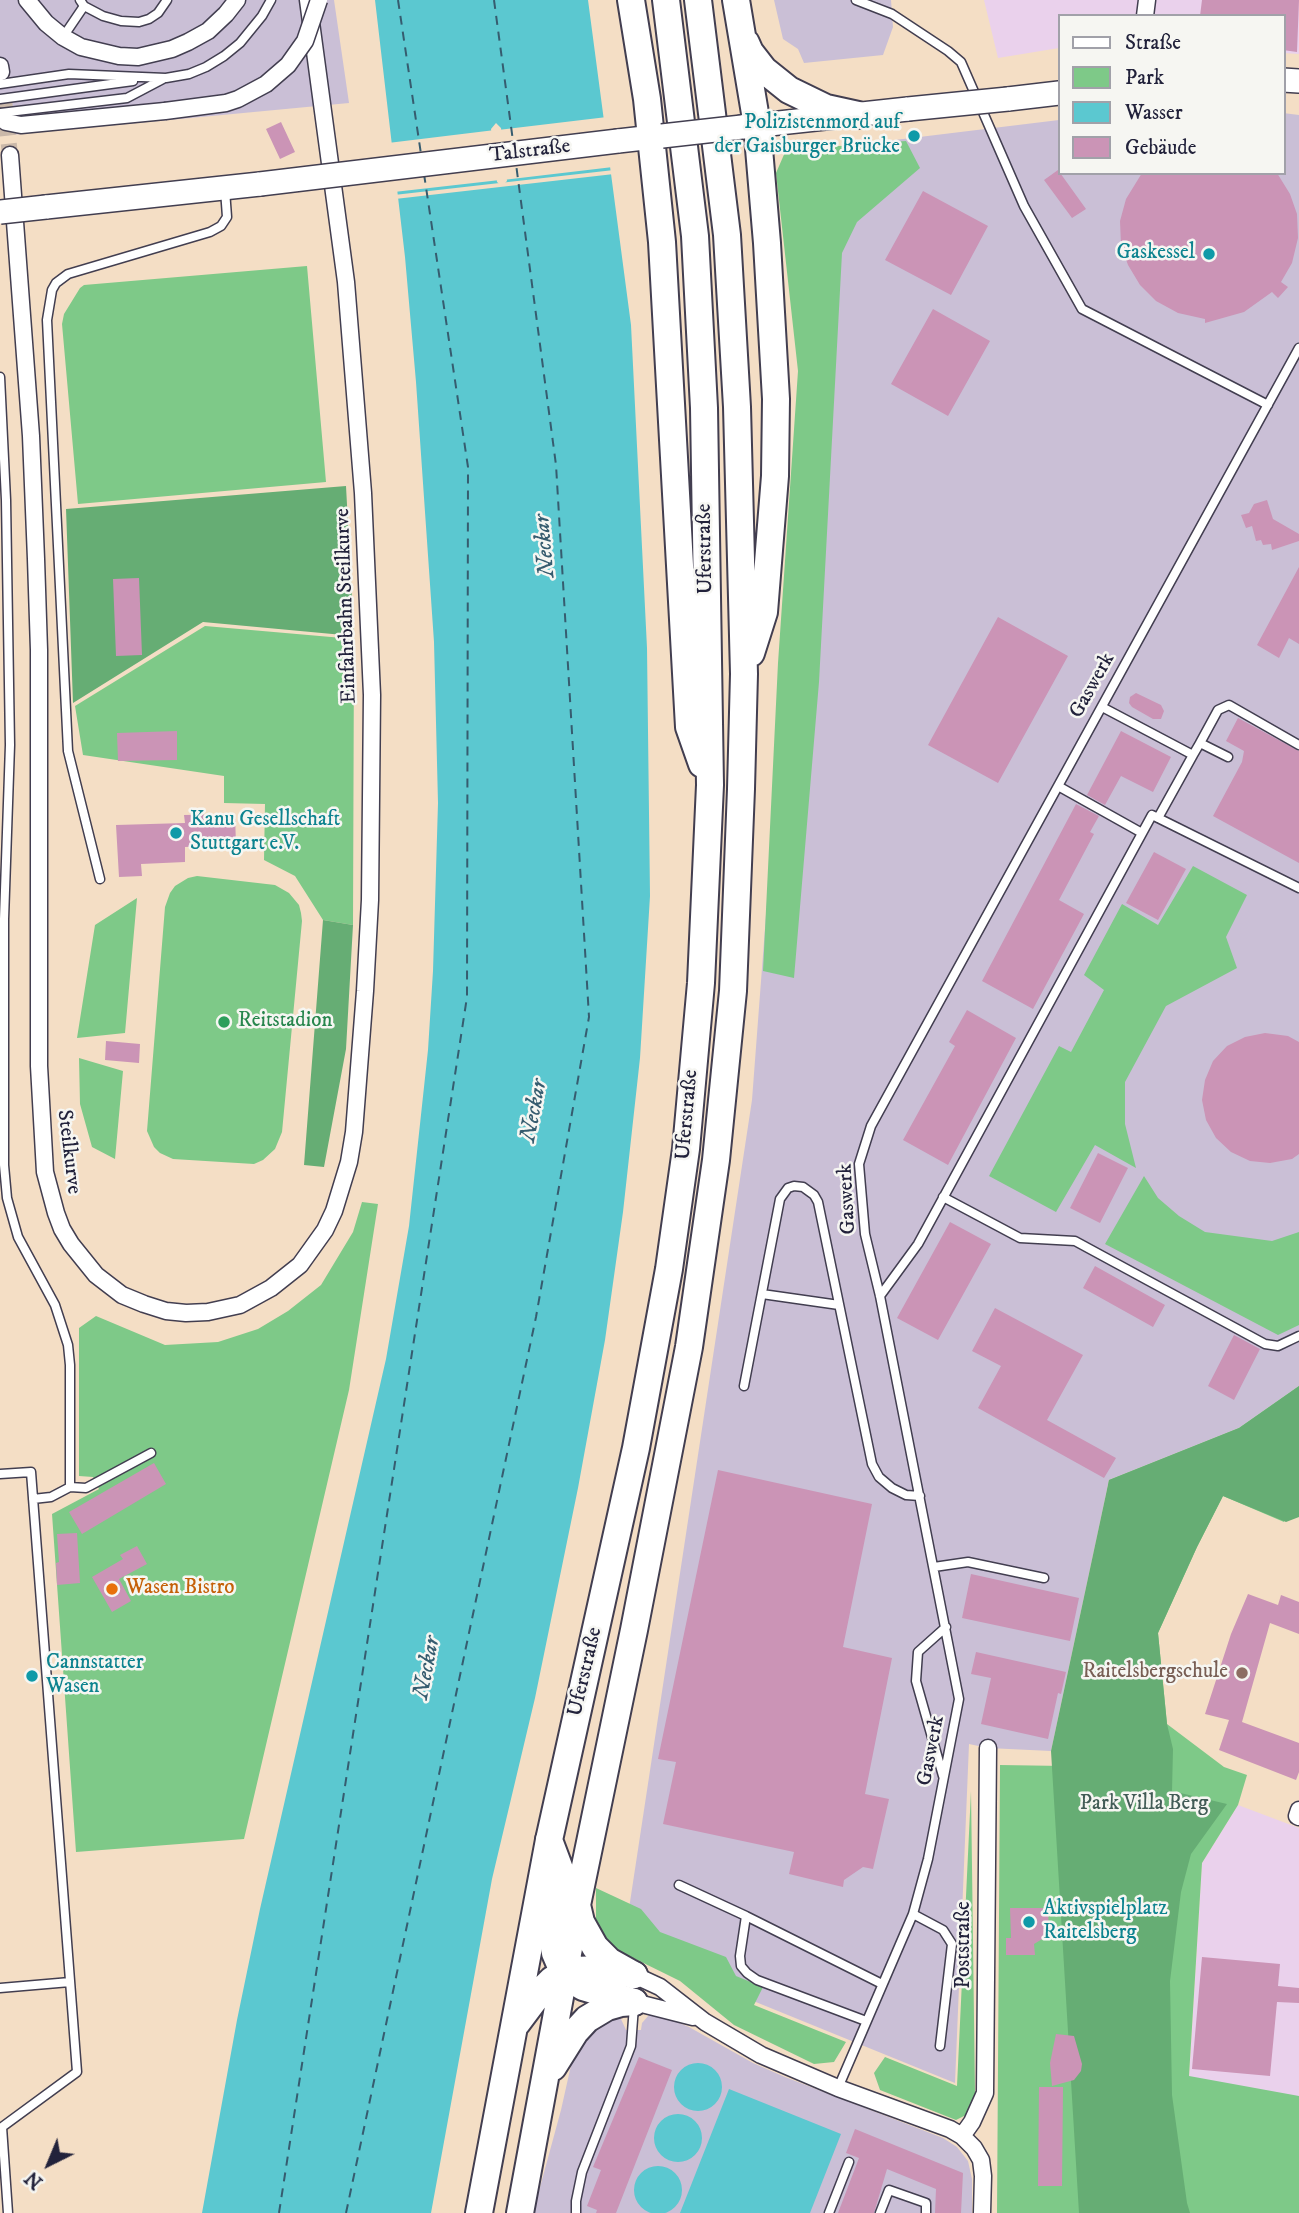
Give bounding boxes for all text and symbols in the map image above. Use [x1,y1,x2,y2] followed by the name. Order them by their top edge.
[1058,14,1285,175] legend
[1125,30,1181,56] text: Straße
[1125,65,1164,91] text: Park
[1125,100,1182,126] text: Wasser
[714,111,900,161] place label: Polizistenmord auf der Gaisburger Brücke
[906,128,922,144] marker: Polizistenmord auf der Gaisburger Brücke
[488,135,572,169] street label: Talstraße
[1125,135,1196,161] text: Gebäude
[1116,241,1195,267] place label: Gaskessel
[1201,246,1217,262] marker: Gaskessel
[693,503,719,595] street label: Uferstraße
[331,508,363,704] street label: Einfahrbahn Steilkurve
[529,513,563,579] water label: Neckar
[1065,649,1121,723] street label: Gaswerk
[190,808,340,858] place label: Kanu Gesellschaft Stuttgart e.V.
[168,825,184,841] marker: Kanu Gesellschaft Stuttgart e.V.
[238,1009,332,1035] place label: Reitstadion
[216,1014,232,1030] marker: Reitstadion
[671,1069,705,1161] street label: Uferstraße
[515,1077,555,1145] water label: Neckar
[50,1108,86,1196] street label: Steilkurve
[834,1163,862,1235] street label: Gaswerk
[126,1576,234,1602] place label: Wasen Bistro
[104,1581,120,1597] marker: Wasen Bistro
[564,1625,608,1719] street label: Uferstraße
[408,1634,448,1702] water label: Neckar
[46,1651,143,1701] place label: Cannstatter Wasen
[1082,1660,1228,1686] place label: Raitelsbergschule
[1234,1665,1250,1681] marker: Raitelsbergschule
[24,1668,40,1684] marker: Cannstatter Wasen
[913,1714,951,1788] street label: Gaswerk
[1080,1792,1208,1818] park label: Park Villa Berg
[1043,1897,1168,1947] place label: Aktivspielplatz Raitelsberg
[952,1901,978,1989] street label: Poststraße
[1021,1914,1037,1930] marker: Aktivspielplatz Raitelsberg
[14,2129,84,2199] north arrow
[21,2166,48,2193] text: N

